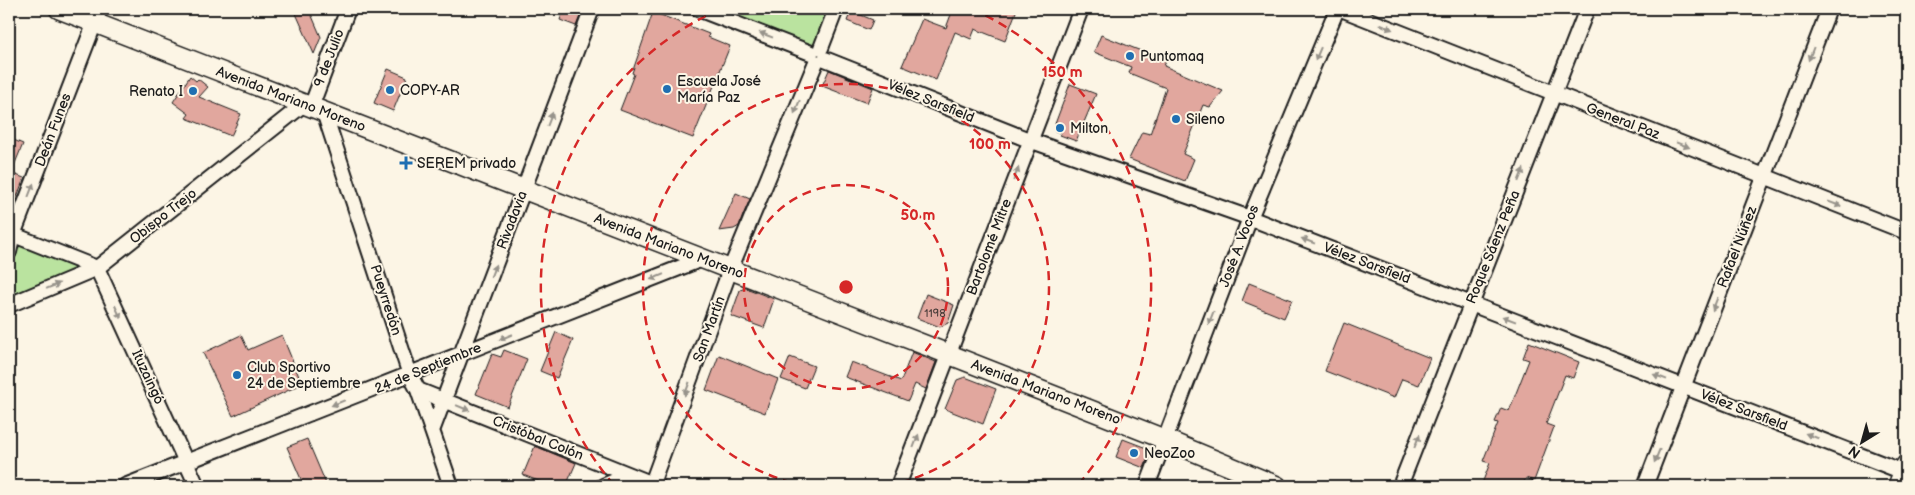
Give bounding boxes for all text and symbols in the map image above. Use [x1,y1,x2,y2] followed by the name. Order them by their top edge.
[1379,23,1394,31] one-way arrow
[310,27,348,89] street label: 9 de Julio
[758,31,773,39] one-way arrow
[1314,47,1322,61] one-way arrow
[1807,47,1815,62] one-way arrow
[1140,48,1204,65] place label: Puntomaq
[1124,50,1136,62] marker: Puntomaq
[214,63,368,135] street label: Avenida Mariano Moreno
[1041,63,1083,82] text: 150 m
[677,73,762,106] place label: Escuela José María Paz
[885,76,977,126] street label: Vélez Sarsfield
[400,82,460,99] place label: COPY-AR
[129,83,183,100] place label: Renato I
[661,83,673,95] marker: Escuela José María Paz
[384,84,396,96] marker: COPY-AR
[187,85,199,97] marker: Renato I
[31,91,75,169] street label: Deán Funes
[1584,99,1662,143] street label: General Paz
[793,100,801,114] one-way arrow
[546,111,554,126] one-way arrow
[1186,111,1225,128] place label: Sileno
[1170,113,1182,125] marker: Sileno
[1070,120,1108,137] place label: Milton
[1054,122,1066,134] marker: Milton
[969,135,1011,154] text: 100 m
[1676,142,1691,149] one-way arrow
[417,155,516,172] place label: SEREM privado
[399,156,413,170] marker: SEREM privado
[1012,166,1020,181] one-way arrow
[1518,168,1526,183] one-way arrow
[27,182,35,197] one-way arrow
[126,185,200,247] street label: Obispo Trejo
[493,188,531,252] street label: Rivadavia
[1462,188,1524,306] street label: Roque Sáenz Peña
[963,196,1015,298] street label: Bartolomé Mitre
[1828,201,1842,209] one-way arrow
[1216,202,1262,289] street label: José A. Vocos
[1714,204,1760,290] street label: Rafael Núñez
[901,206,936,225] text: 50 m
[592,210,746,282] street label: Avenida Mariano Moreno
[1300,237,1315,245] one-way arrow
[1321,239,1413,287] street label: Vélez Sarsfield
[367,263,405,337] street label: Pueyrredón
[489,264,497,278] one-way arrow
[649,273,664,281] one-way arrow
[837,278,855,296] centre of rings
[46,282,60,290] one-way arrow
[689,294,729,364] street label: San Martín
[1711,297,1719,312] one-way arrow
[114,305,122,319] one-way arrow
[924,307,946,320] house number: 1198
[1207,311,1215,326] one-way arrow
[1502,314,1516,322] one-way arrow
[498,333,513,341] one-way arrow
[372,339,484,397] street label: 24 de Septiembre
[128,347,168,407] street label: Ituzaingó
[969,356,1123,428] street label: Avenida Mariano Moreno
[247,359,360,392] place label: Club Sportivo 24 de Septiembre
[231,369,243,381] marker: Club Sportivo 24 de Septiembre
[1653,373,1667,381] one-way arrow
[683,382,691,397] one-way arrow
[1698,386,1790,434] street label: Vélez Sarsfield
[330,399,345,407] one-way arrow
[456,404,471,412] one-way arrow
[490,412,586,464] street label: Cristóbal Colón
[1838,418,1888,468] north arrow
[1804,432,1819,440] one-way arrow
[913,433,920,448] one-way arrow
[1414,434,1422,448] one-way arrow
[1845,442,1864,462] text: N
[1144,445,1195,462] place label: NeoZoo
[1128,447,1140,459] marker: NeoZoo
[1653,448,1660,463] one-way arrow

